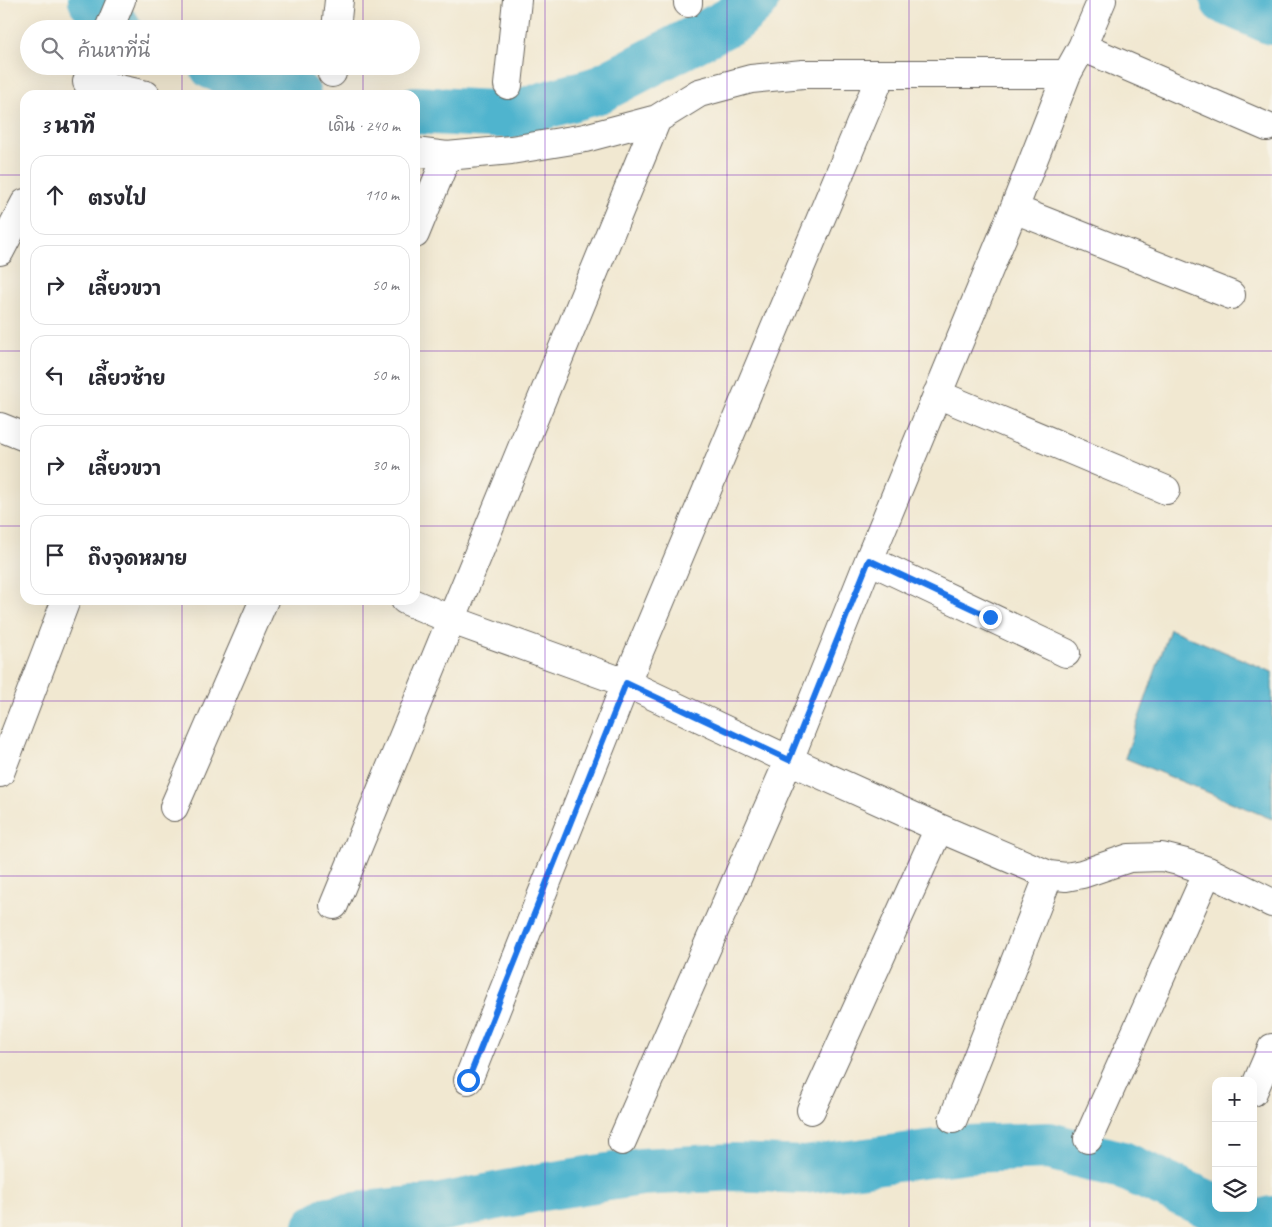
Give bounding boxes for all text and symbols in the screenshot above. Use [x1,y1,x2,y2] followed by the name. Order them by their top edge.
[20,20,420,75] search box
[38,34,66,62] icon: search
[78,39,150,63] text: ค้นหาที่นี่
[40,113,95,139] text: 3 นาที
[328,116,400,136] text: เดิน · 240 m
[41,181,69,209] icon: ahead
[365,185,399,205] text: 110 m
[88,187,146,211] text: ตรงไป
[41,271,69,299] icon: right
[372,275,399,295] text: 50 m
[88,277,161,301] text: เลี้ยวขวา
[41,361,69,389] icon: left
[372,365,399,385] text: 50 m
[88,367,165,391] text: เลี้ยวซ้าย
[41,451,69,479] icon: right
[372,455,399,475] text: 30 m
[88,457,161,481] text: เลี้ยวขวา
[41,541,69,569] icon: arrive
[88,547,187,571] text: ถึงจุดหมาย
[979,606,1002,629] route end
[457,1069,480,1092] route start
[1212,1077,1257,1212] map controls
[1212,1077,1257,1122] button: +
[1212,1122,1257,1167] button: −
[1212,1167,1257,1212] button: layers

